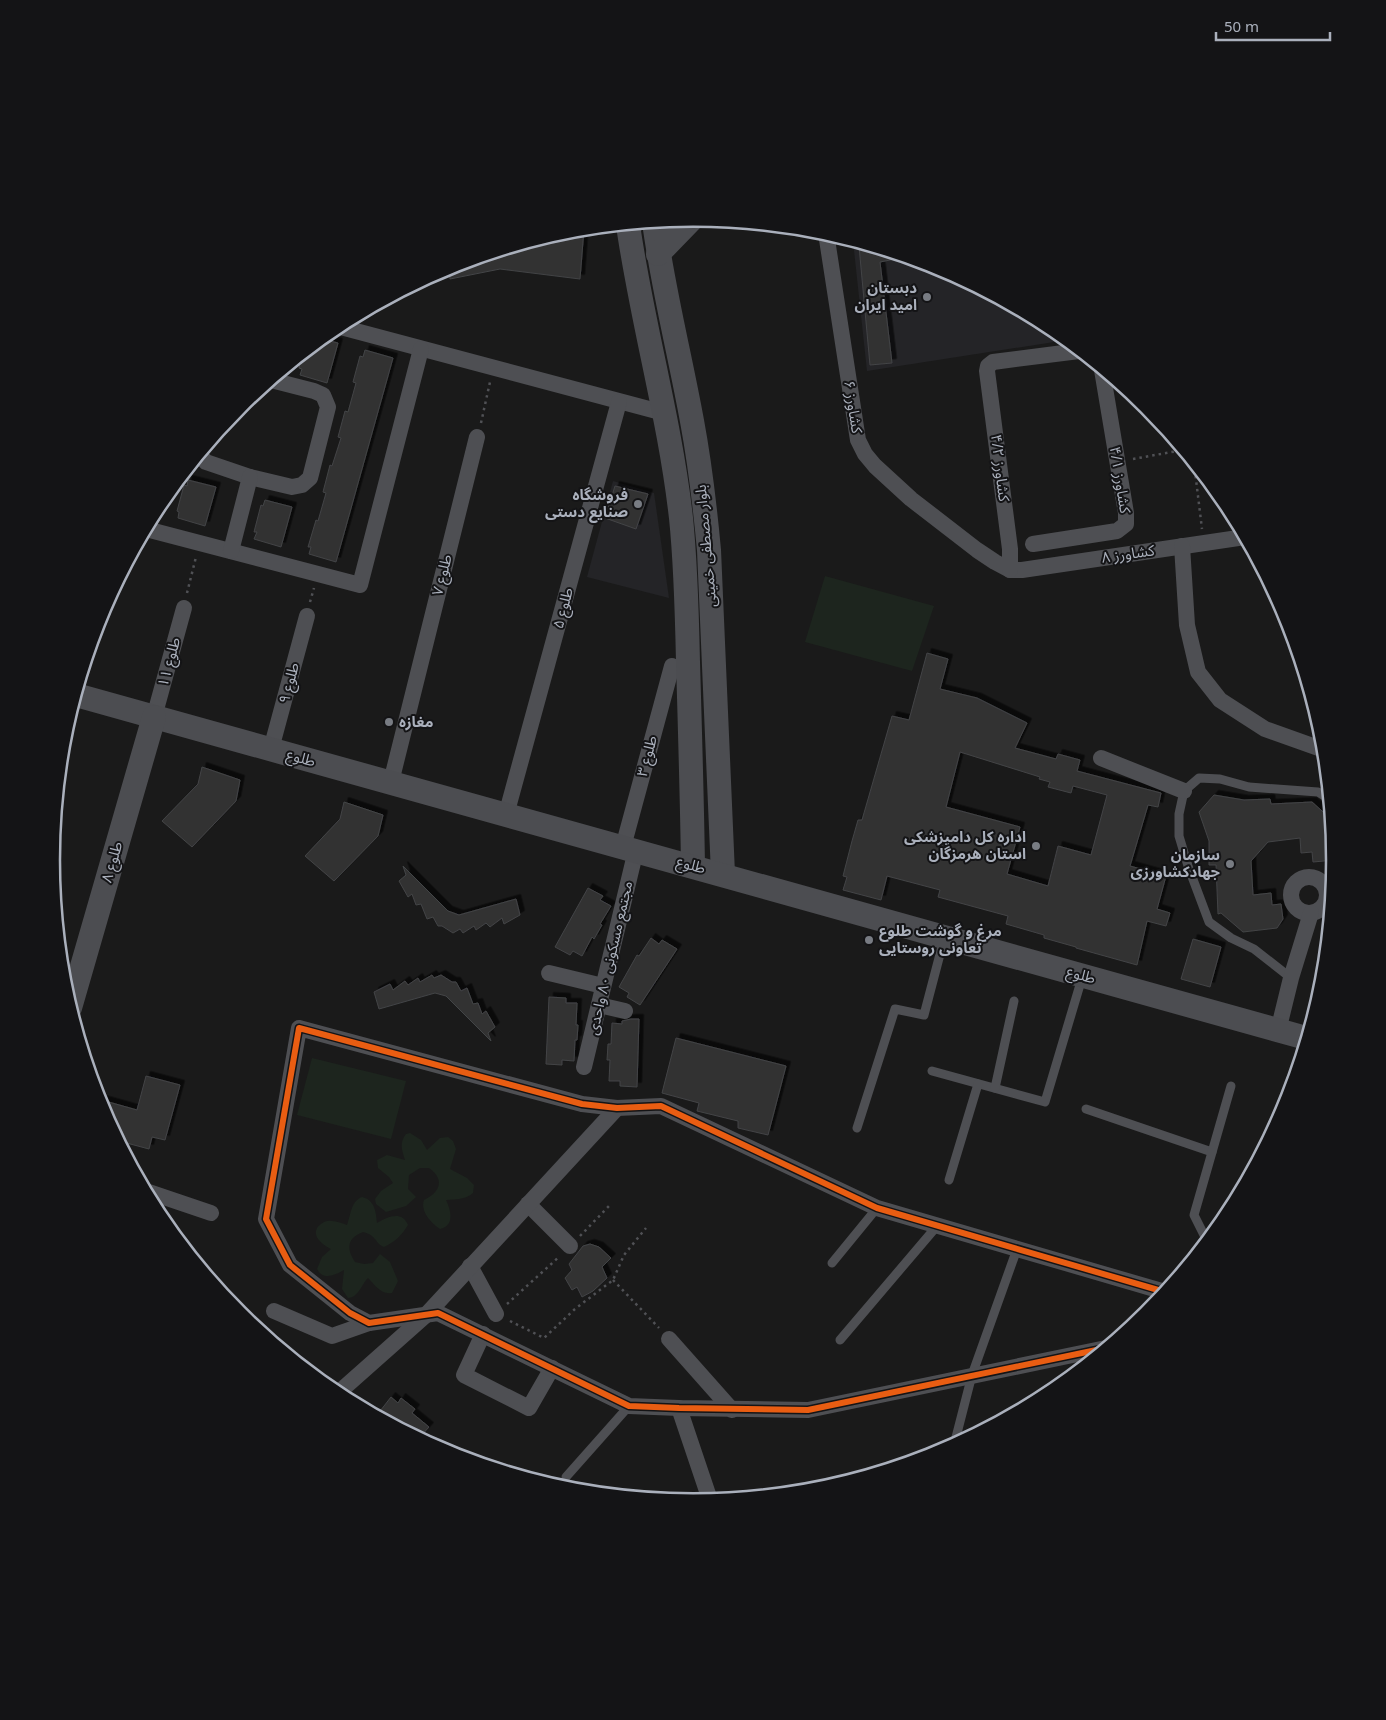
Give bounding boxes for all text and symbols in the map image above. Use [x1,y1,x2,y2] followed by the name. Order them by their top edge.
[1216,10,1330,42] scale bar
[1224,16,1259,36] text: 50 m
[855,277,917,314] place label: دبستان امید ایران
[921,291,933,303] marker: دبستان امید ایران
[840,379,868,436] street label: کشاورز ۶
[987,433,1015,503] street label: کشاورز ۴/۲
[1106,445,1136,516] street label: کشاورز ۴/۱
[545,484,628,523] place label: فروشگاه صنایع دستی
[690,484,720,608] street label: بلوار مصطفی خمینی
[632,498,644,510] marker: فروشگاه صنایع دستی
[1100,539,1157,567] street label: کشاورز ۸
[426,552,459,598] street label: طلوع ۷
[547,585,580,631] street label: طلوع ۵
[152,635,187,689] street label: طلوع ۱۱
[273,660,306,706] street label: طلوع ۹
[399,711,433,731] place label: مغازه
[383,716,395,728] marker: مغازه
[631,733,664,779] street label: طلوع ۳
[284,743,318,774] street label: طلوع
[904,826,1026,863] place label: اداره کل دامپزشکی استان هرمزگان
[96,839,129,885] street label: طلوع ۸
[1030,840,1042,852] marker: اداره کل دامپزشکی استان هرمزگان
[1131,844,1221,881] place label: سازمان جهادکشاورزی
[674,850,708,881] street label: طلوع
[1224,858,1236,870] marker: سازمان جهادکشاورزی
[582,879,639,1037] street label: مجتمع مسکونی ۸۰ واحدی
[879,920,1002,957] place label: مرغ و گوشت طلوع تعاونی روستایی
[863,934,875,946] marker: مرغ و گوشت طلوع تعاونی روستایی
[1064,960,1098,991] street label: طلوع

